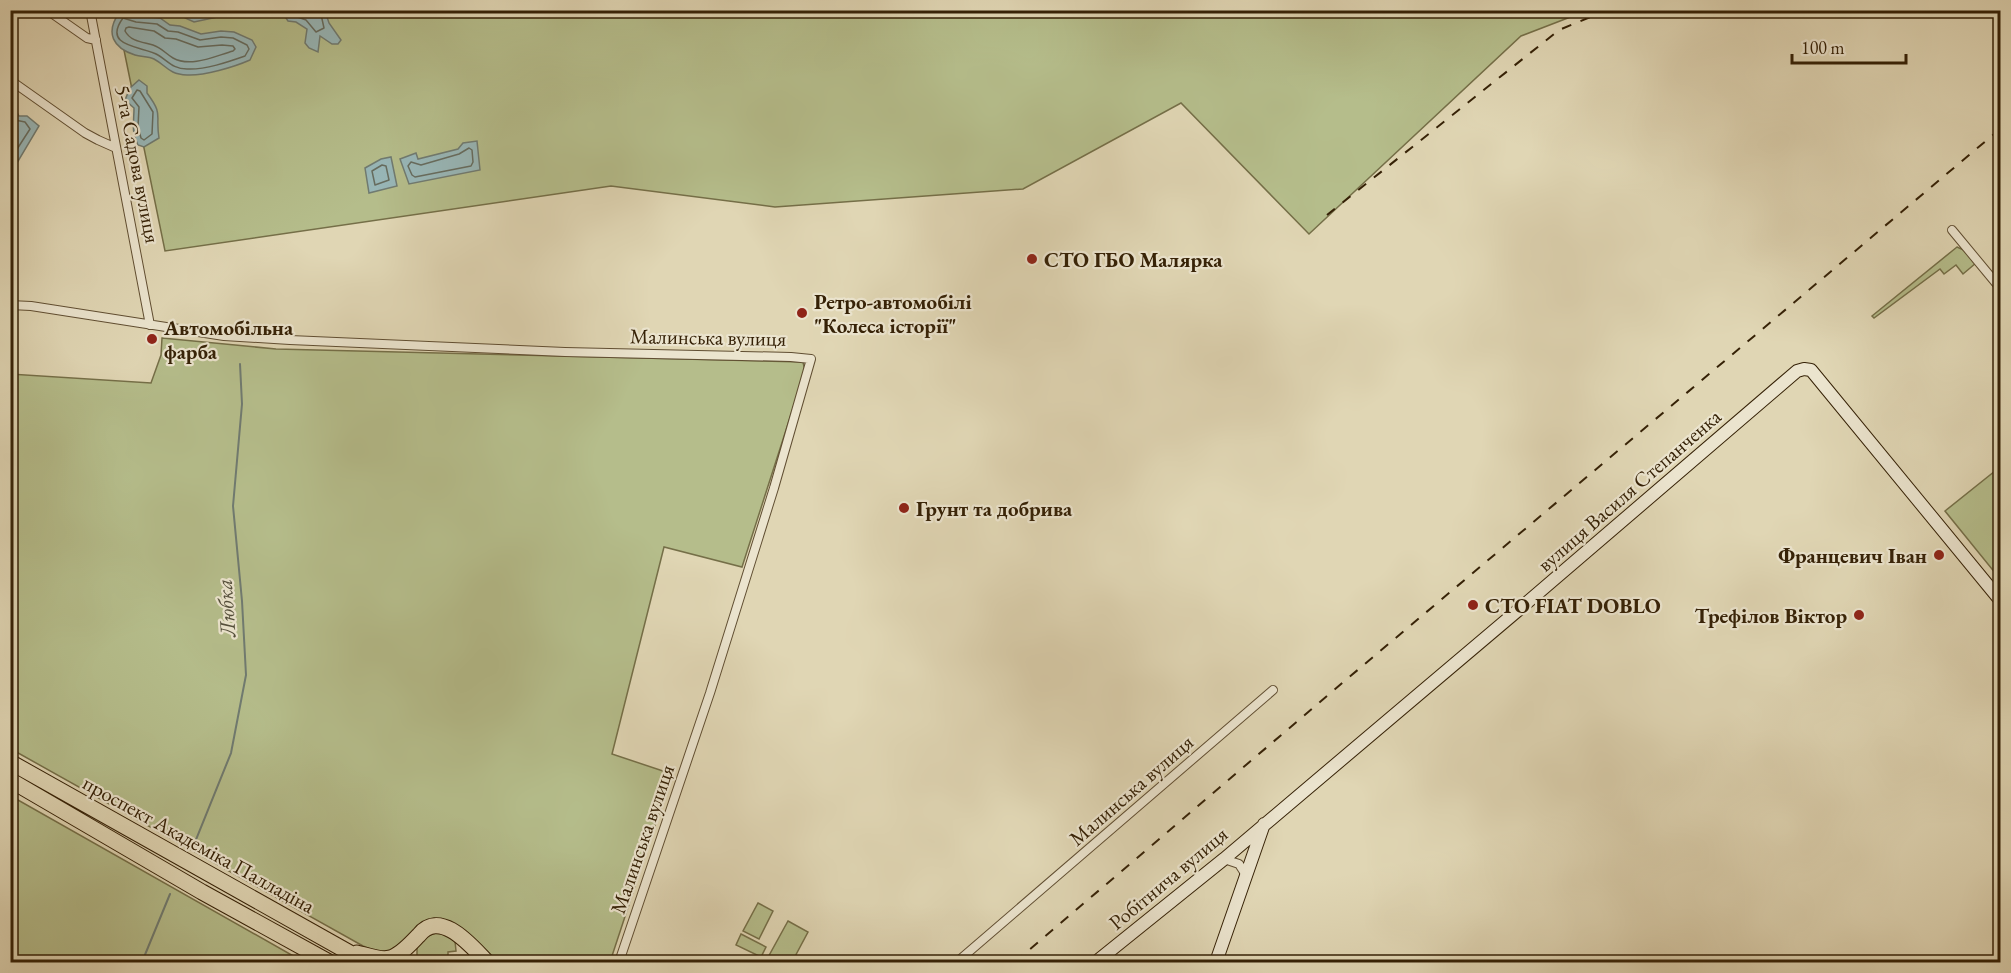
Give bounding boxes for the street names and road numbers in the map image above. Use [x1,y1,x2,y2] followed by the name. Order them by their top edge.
[109,83,167,245] street label: 5-та Садова вулиця
[630,322,786,352] street label: Малинська вулиця
[1532,402,1727,577] street label: вулиця Василя Степанченка
[1063,729,1199,851] street label: Малинська вулиця
[604,761,680,917] street label: Малинська вулиця
[78,769,320,919] street label: проспект Академіка Палладіна
[1103,820,1233,936] street label: Робітнича вулиця

